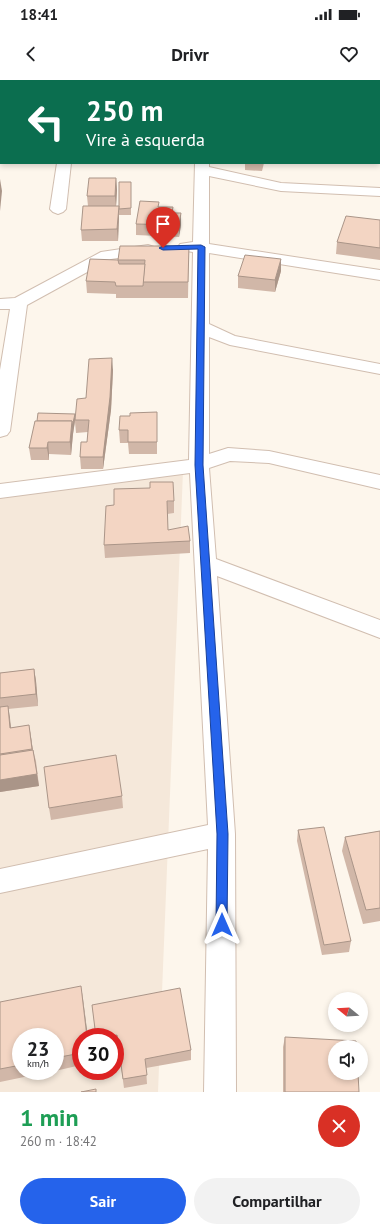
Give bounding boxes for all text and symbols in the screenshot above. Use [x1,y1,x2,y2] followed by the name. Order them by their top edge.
[20,5,58,24] text: 18:41
[20,43,42,65] icon: back
[171,43,209,66] text: Drivr
[338,43,360,65] icon: heart
[86,92,163,129] text: 250 m
[20,96,72,148] icon: left
[86,128,205,151] text: Vire à esquerda
[146,207,180,248] pin
[152,213,174,235] icon: arrive
[201,904,243,946] position arrow
[328,992,368,1032] north arrow
[328,992,368,1080] map controls
[72,1028,124,1080] speed limit sign: 30
[27,1036,49,1062] text: 23
[328,1040,368,1080] button: sound
[27,1057,49,1070] text: km/h
[20,1102,79,1133] text: 1 min
[318,1105,360,1147] button: close
[20,1133,97,1150] text: 260 m · 18:42
[20,1178,186,1224] button: Sair
[194,1178,360,1224] button: Compartilhar

